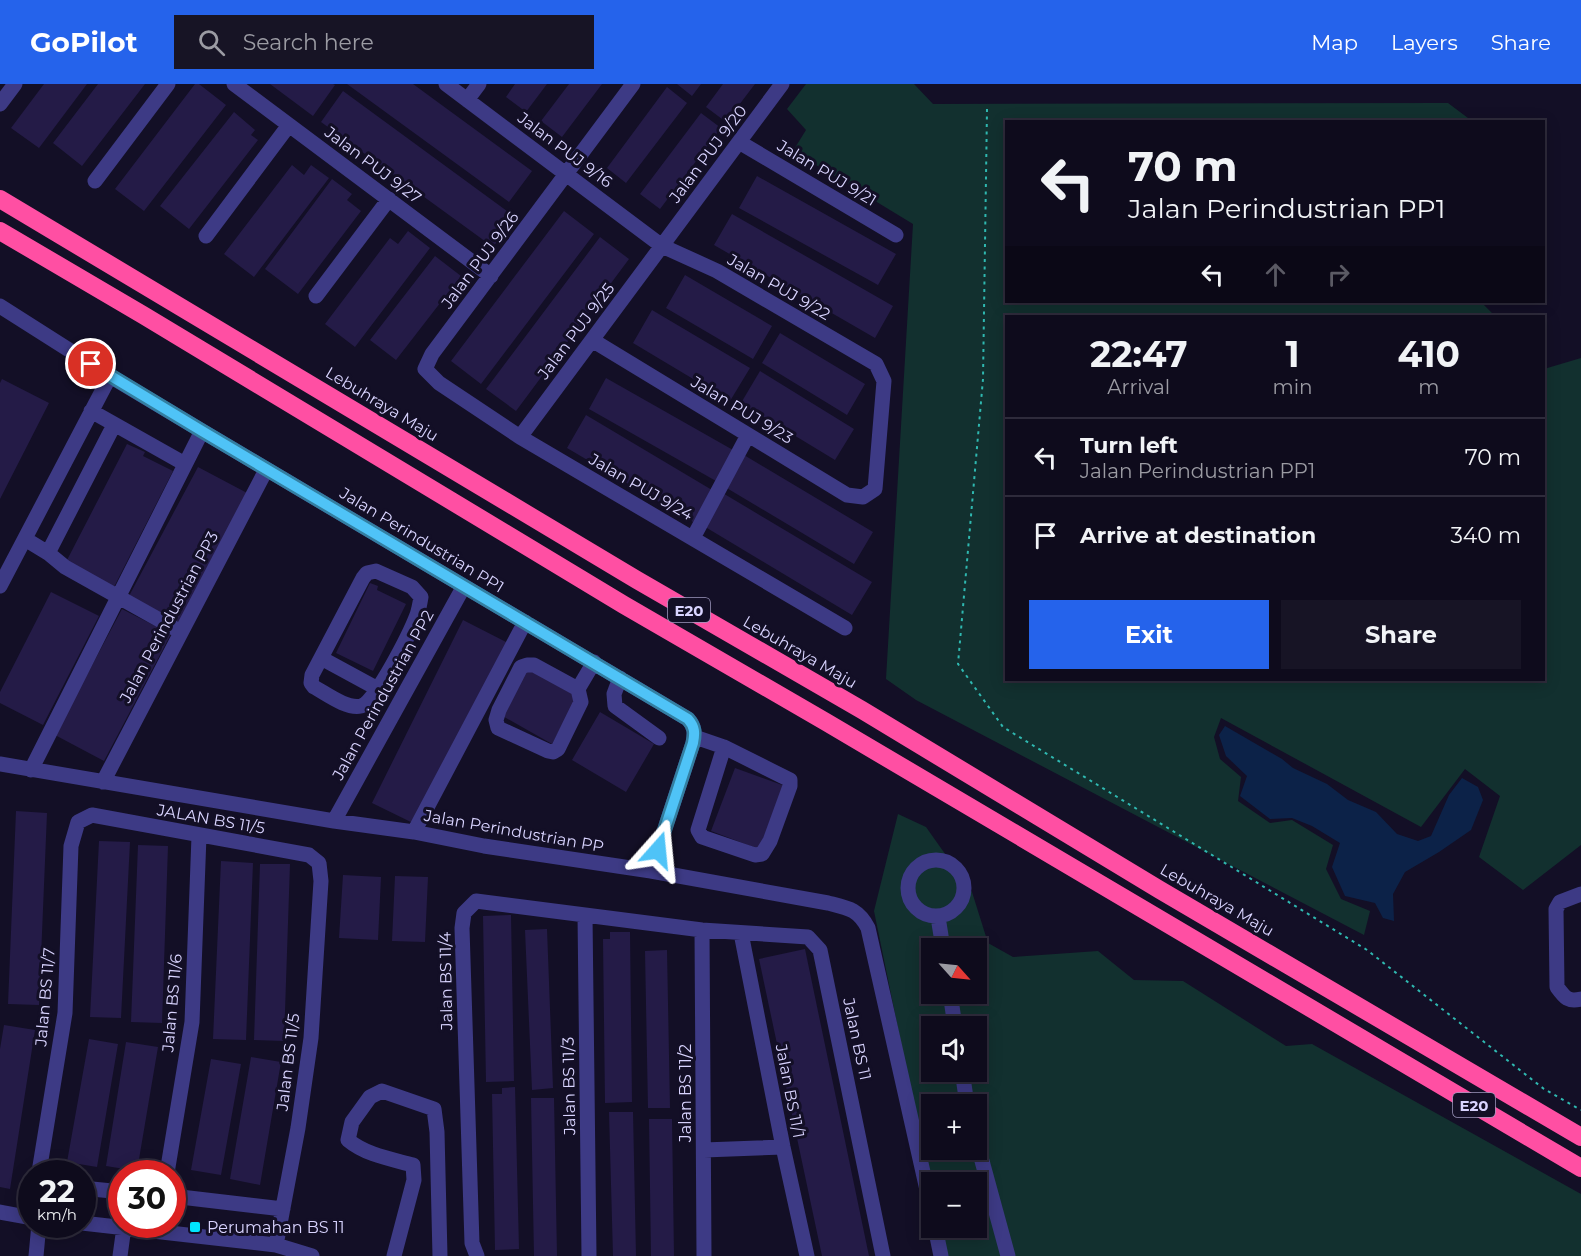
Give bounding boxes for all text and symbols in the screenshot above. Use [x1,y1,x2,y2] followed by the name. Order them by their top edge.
[174,15,594,69] search box
[30,25,138,59] text: GoPilot
[195,26,228,59] icon: search
[243,29,374,56] text: Search here
[1311,30,1358,55] text: Map
[1391,30,1458,55] text: Layers
[1491,30,1551,55] text: Share
[665,102,751,207] street label: Jalan PUJ 9/20
[513,108,616,192] street label: Jalan PUJ 9/16
[320,122,425,207] street label: Jalan PUJ 9/27
[773,135,880,210] street label: Jalan PUJ 9/21
[1128,140,1238,192] text: 70 m
[1029,144,1107,222] icon: left
[1128,192,1445,225] text: Jalan Perindustrian PP1
[437,208,523,313] street label: Jalan PUJ 9/26
[723,249,834,324] street label: Jalan PUJ 9/22
[1196,258,1229,291] icon: left
[1259,258,1292,291] icon: ahead
[1322,258,1355,291] icon: right
[533,279,618,384] street label: Jalan PUJ 9/25
[1090,332,1188,376] text: 22:47
[1285,332,1300,376] text: 1
[1398,332,1460,376] text: 410
[65,338,116,389] pin
[74,347,107,380] icon: arrive
[322,363,442,445] street label: Lebuhraya Maju
[687,372,796,448] street label: Jalan PUJ 9/23
[1107,375,1170,399] text: Arrival
[1272,375,1313,399] text: min
[1418,375,1439,399] text: m
[1080,432,1178,459] text: Turn left
[1029,441,1062,474] icon: left
[1465,444,1521,471] text: 70 m
[585,449,697,525] street label: Jalan PUJ 9/24
[1080,459,1315,483] text: Jalan Perindustrian PP1
[336,483,508,597] street label: Jalan Perindustrian PP1
[1029,519,1062,552] icon: arrive
[1080,522,1316,549] text: Arrive at destination
[1450,522,1521,549] text: 340 m
[115,528,222,707] street label: Jalan Perindustrian PP3
[668,598,710,622] road number: E20
[1029,600,1269,669] button: Exit
[1281,600,1521,669] button: Share
[328,607,438,784] street label: Jalan Perindustrian PP2
[740,612,860,692] street label: Lebuhraya Maju
[154,800,267,838] street label: JALAN BS 11/5
[422,806,605,856] street label: Jalan Perindustrian PP
[626,818,690,882] position arrow
[1157,860,1277,940] street label: Lebuhraya Maju
[436,931,456,1032] street label: Jalan BS 11/4
[921,938,987,1004] north arrow
[921,938,987,1238] map controls
[31,947,59,1048] street label: Jalan BS 11/7
[158,953,186,1054] street label: Jalan BS 11/6
[839,995,875,1082] street label: Jalan BS 11
[272,1012,303,1113] street label: Jalan BS 11/5
[921,1016,987,1082] button: sound
[559,1037,579,1136] street label: Jalan BS 11/3
[771,1041,808,1140] street label: Jalan BS 11/1
[676,1044,695,1143] street label: Jalan BS 11/2
[1453,1093,1495,1117] road number: E20
[921,1094,987,1160] button: +
[108,1160,186,1238] speed limit sign: 30
[921,1172,987,1238] button: −
[39,1173,75,1210] text: 22
[37,1205,77,1224] text: km/h
[207,1218,344,1237] place label: Perumahan BS 11
[188,1220,202,1234] marker: Perumahan BS 11

